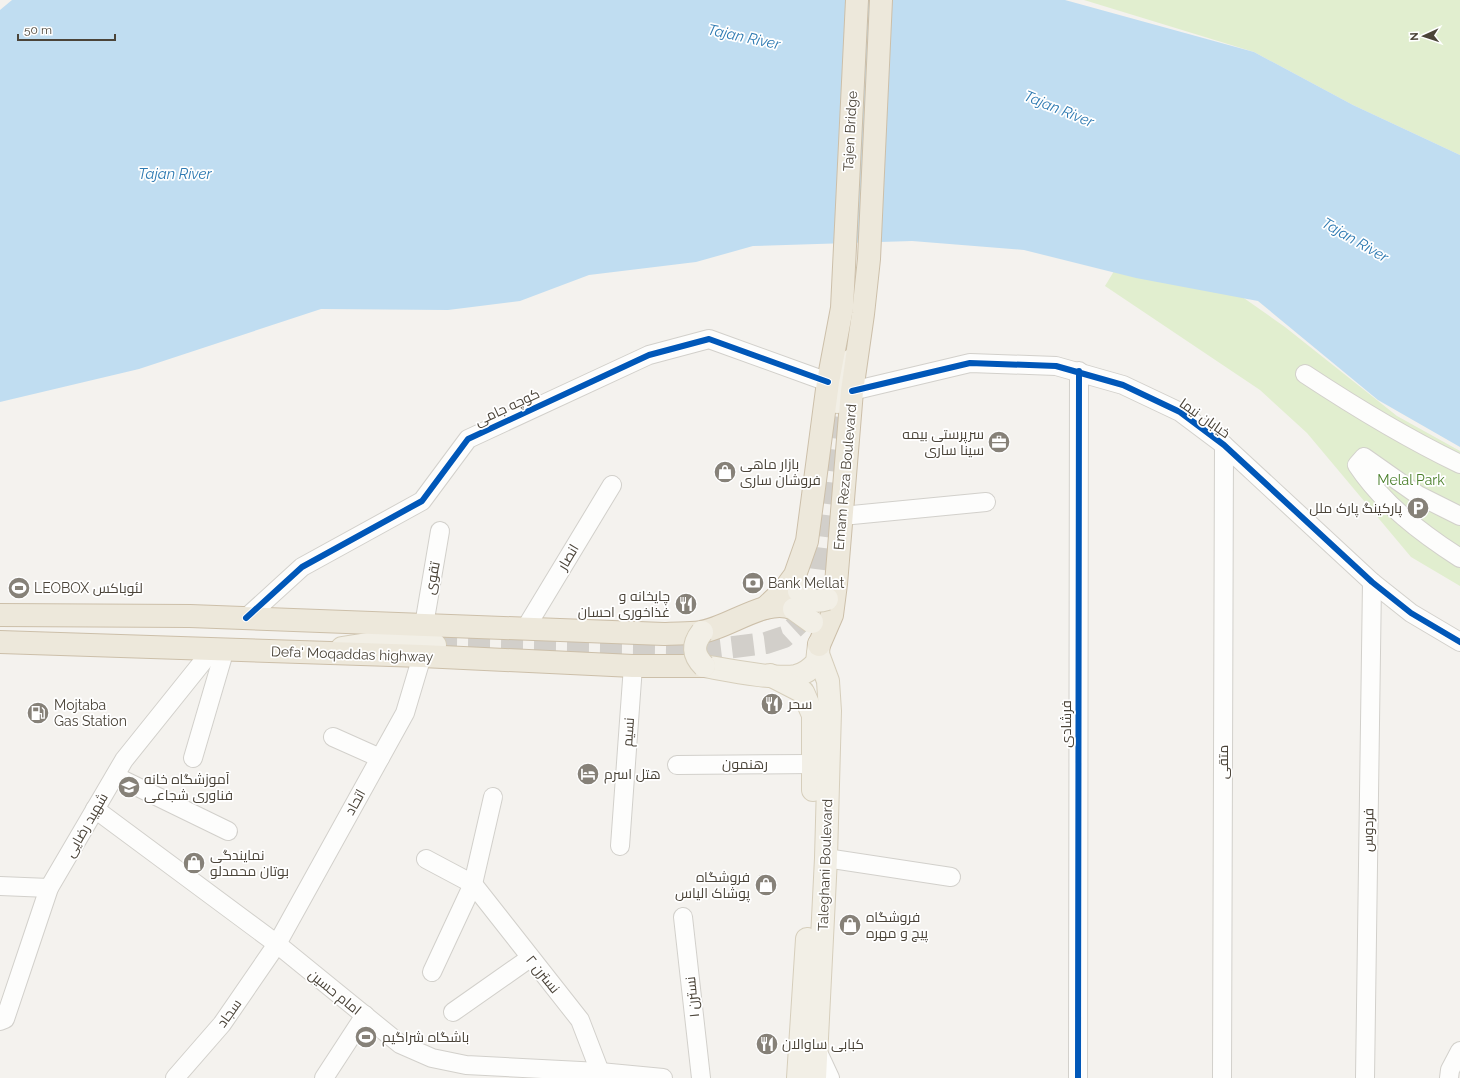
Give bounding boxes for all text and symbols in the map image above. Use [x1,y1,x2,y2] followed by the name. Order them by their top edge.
[18,16,115,42] scale bar
[1404,16,1444,56] north arrow
[706,21,783,54] water label: Tajan River
[24,23,52,37] text: 50 m
[1408,32,1421,41] text: N
[1022,87,1097,131] water label: Tajan River
[840,90,860,172] street label: Tajen Bridge
[138,165,213,183] water label: Tajan River
[1319,214,1392,267] water label: Tajan River
[472,385,543,431] street label: کوچه جامی
[1177,395,1233,441] street label: خیابان نیما
[831,403,859,551] street label: Emam Reza Boulevard
[902,426,984,458] place label: سرپرستی بیمه سینا ساری
[986,429,1012,455] office icon: سرپرستی بیمه سینا ساری
[740,456,821,488] place label: بازار ماهی فروشان ساری
[712,459,738,485] shop icon: بازار ماهی فروشان ساری
[1377,472,1445,488] park label: Melal Park
[1405,495,1431,521] parking icon: پارکینگ پارک ملل
[1309,500,1402,518] place label: پارکینگ پارک ملل
[554,541,582,574] street label: انصار
[421,560,443,596] street label: تقوی
[740,570,766,596] bank icon: Bank Mellat
[6,575,32,601] sports icon: LEOBOX لئوباکس
[768,575,845,591] place label: Bank Mellat
[34,580,143,596] place label: LEOBOX لئوباکس
[578,588,670,620] place label: چایخانه و غذاخوری احسان
[673,591,699,617] restaurant icon: چایخانه و غذاخوری احسان
[271,643,434,665] street label: Defa' Moqaddas highway
[759,691,785,717] restaurant icon: سحر
[787,696,812,712] place label: سحر
[54,697,127,729] place label: Mojtaba Gas Station
[25,700,51,726] fuel station icon: Mojtaba Gas Station
[1058,700,1074,748] street label: فرشادی
[619,717,639,747] street label: نسیم
[1215,745,1231,779] street label: متقی
[722,756,768,772] street label: رهنمون
[575,761,601,787] hotel icon: هتل اسرم
[604,766,661,784] place label: هتل اسرم
[144,771,233,803] place label: آموزشگاه خانه فناوری شجاعی
[116,774,142,800] school or university icon: آموزشگاه خانه فناوری شجاعی
[341,786,369,818] street label: اتحاد
[61,790,111,860] street label: شهید رضایی
[815,799,835,931] street label: Taleghani Boulevard
[1360,808,1376,852] street label: فردوس
[210,847,289,879] place label: نمایندگی بوتان محمدلو
[181,850,207,876] shop icon: نمایندگی بوتان محمدلو
[675,869,750,903] place label: فروشگاه پوشاک الیاس
[753,872,779,898] shop icon: فروشگاه پوشاک الیاس
[866,909,928,943] place label: فروشگاه پیچ و مهره
[837,912,863,938] shop icon: فروشگاه پیچ و مهره
[523,952,563,996] street label: نسترن ۲
[304,966,364,1020] street label: امام حسین
[682,976,702,1018] street label: نسترن ۱
[213,996,245,1030] street label: سجاد
[353,1024,379,1050] sports icon: باشگاه شراگیم
[382,1029,469,1047] place label: باشگاه شراگیم
[754,1031,780,1057] restaurant icon: کبابی ساوالان
[782,1036,864,1052] place label: کبابی ساوالان

